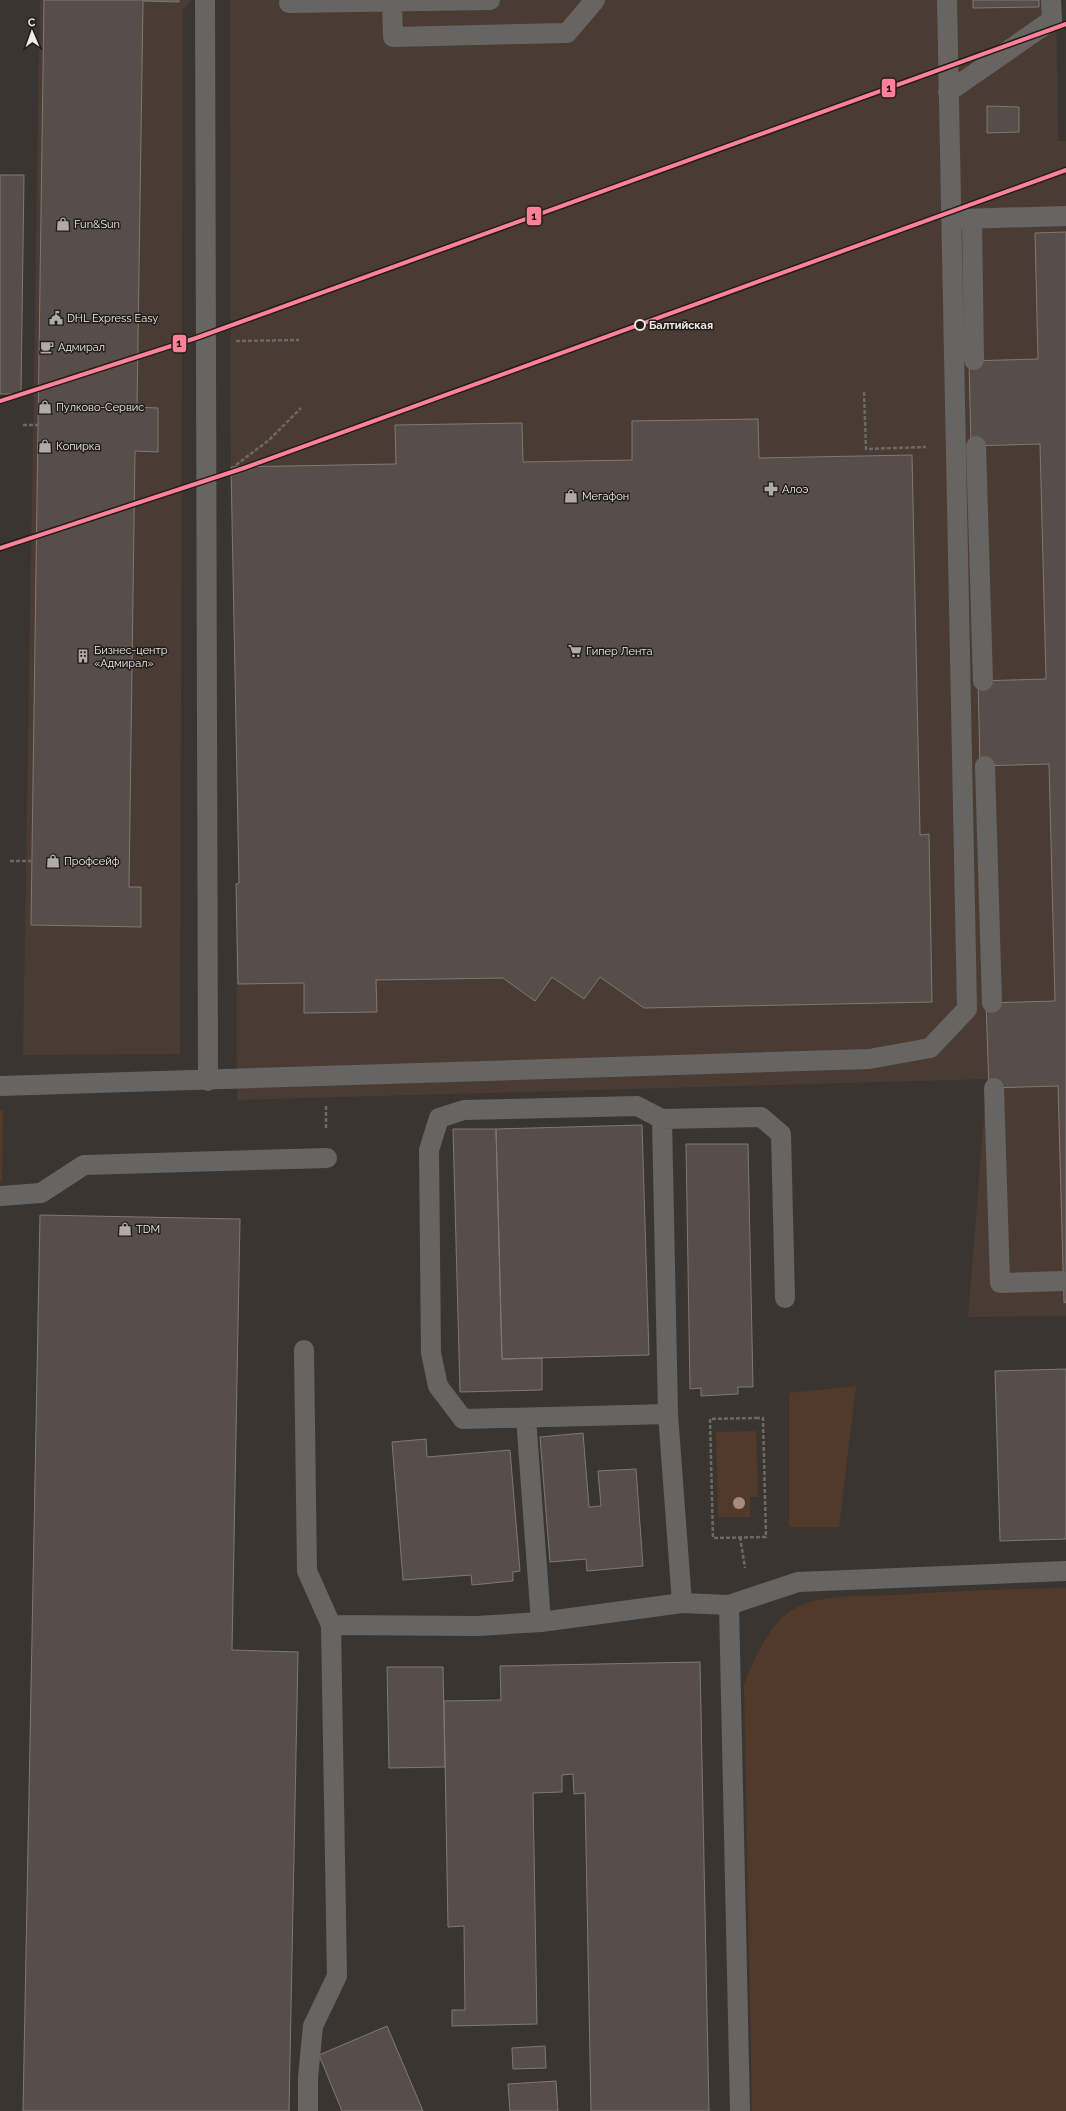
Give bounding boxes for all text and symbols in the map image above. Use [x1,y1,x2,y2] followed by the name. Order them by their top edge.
[12,12,52,52] north arrow
[28,16,36,29] text: С
[881,78,896,98] line badge: 1
[886,82,892,95] text: 1
[526,206,542,226] line badge: 1
[531,210,537,223] text: 1
[55,216,71,232] shop icon: Fun&Sun
[74,218,120,231] place label: Fun&Sun
[48,310,64,326] public building icon: DHL Express Easy
[67,312,158,325] place label: DHL Express Easy
[634,319,646,331] marker: Балтийская
[649,319,713,332] place label: Балтийская
[172,334,187,353] line badge: 1
[176,337,182,350] text: 1
[39,339,55,355] cafe icon: Адмирал
[58,341,105,354] place label: Адмирал
[37,399,53,415] shop icon: Пулково-Сервис
[56,401,144,414] place label: Пулково-Сервис
[37,438,53,454] shop icon: Копирка
[56,440,100,453] place label: Копирка
[763,481,779,497] pharmacy icon: Алоэ
[782,483,808,496] place label: Алоэ
[563,488,579,504] shop icon: Мегафон
[582,490,629,503] place label: Мегафон
[567,643,583,659] supermarket icon: Гипер Лента
[94,644,168,670] place label: Бизнес-центр «Адмирал»
[586,645,653,658] place label: Гипер Лента
[75,648,91,664] building icon: Бизнес-центр «Адмирал»
[45,853,61,869] shop icon: Профсейф
[64,855,120,868] place label: Профсейф
[117,1221,133,1237] shop icon: TDM
[136,1223,160,1236] place label: TDM

